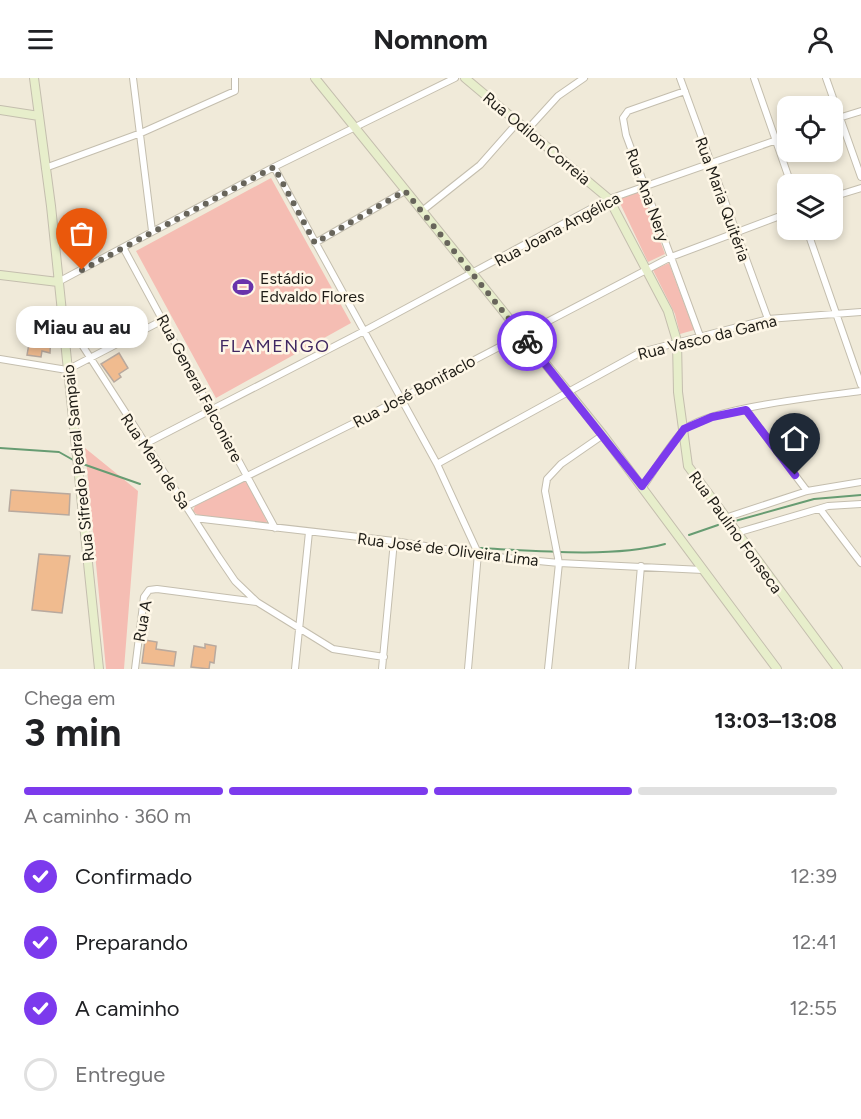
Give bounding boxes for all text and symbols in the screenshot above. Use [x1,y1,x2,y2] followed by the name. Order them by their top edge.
[24,23,57,56] icon: menu
[373,23,488,56] text: Nomnom
[804,23,837,56] icon: person
[479,88,594,189] street label: Rua Odilon Correia
[777,96,843,240] map controls
[777,96,843,162] button: locate
[691,134,754,264] street label: Rua Maria Quitéria
[622,146,673,245] street label: Rua Ana Nery
[777,174,843,240] button: layers
[491,188,623,271] street label: Rua Joana Angélica
[56,208,107,270] pin
[65,217,98,250] icon: bag
[260,269,364,306] place label: Estádio Edvaldo Flores
[231,275,255,299] sports icon: Estádio Edvaldo Flores
[16,306,148,348] callout: Miau au au
[153,311,247,465] street label: Rua General Falconiere
[497,311,557,371] courier
[636,311,779,364] street label: Rua Vasco da Gama
[33,315,131,339] text: Miau au au
[511,325,544,358] icon: bike
[220,335,330,357] district label: FLAMENGO
[350,351,479,432] street label: Rua José Bonifaclo
[59,364,98,562] street label: Rua Sifredo Pedral Sampaio
[117,410,194,513] street label: Rua Mem de Sa
[769,413,820,475] pin
[778,422,811,455] icon: home
[685,467,786,597] street label: Rua Paulino Fonseca
[356,529,540,570] street label: Rua José de Oliveira Lima
[129,599,156,643] street label: Rua A
[24,686,115,710] text: Chega em
[714,707,837,734] text: 13:03–13:08
[24,709,121,756] text: 3 min
[24,804,191,828] text: A caminho · 360 m
[24,860,57,893] icon: check
[75,863,192,890] text: Confirmado
[790,864,837,888] text: 12:39
[24,926,57,959] icon: check
[75,929,188,956] text: Preparando
[792,930,837,954] text: 12:41
[24,992,57,1025] icon: check
[75,995,180,1022] text: A caminho
[790,996,837,1020] text: 12:55
[75,1061,165,1088] text: Entregue

